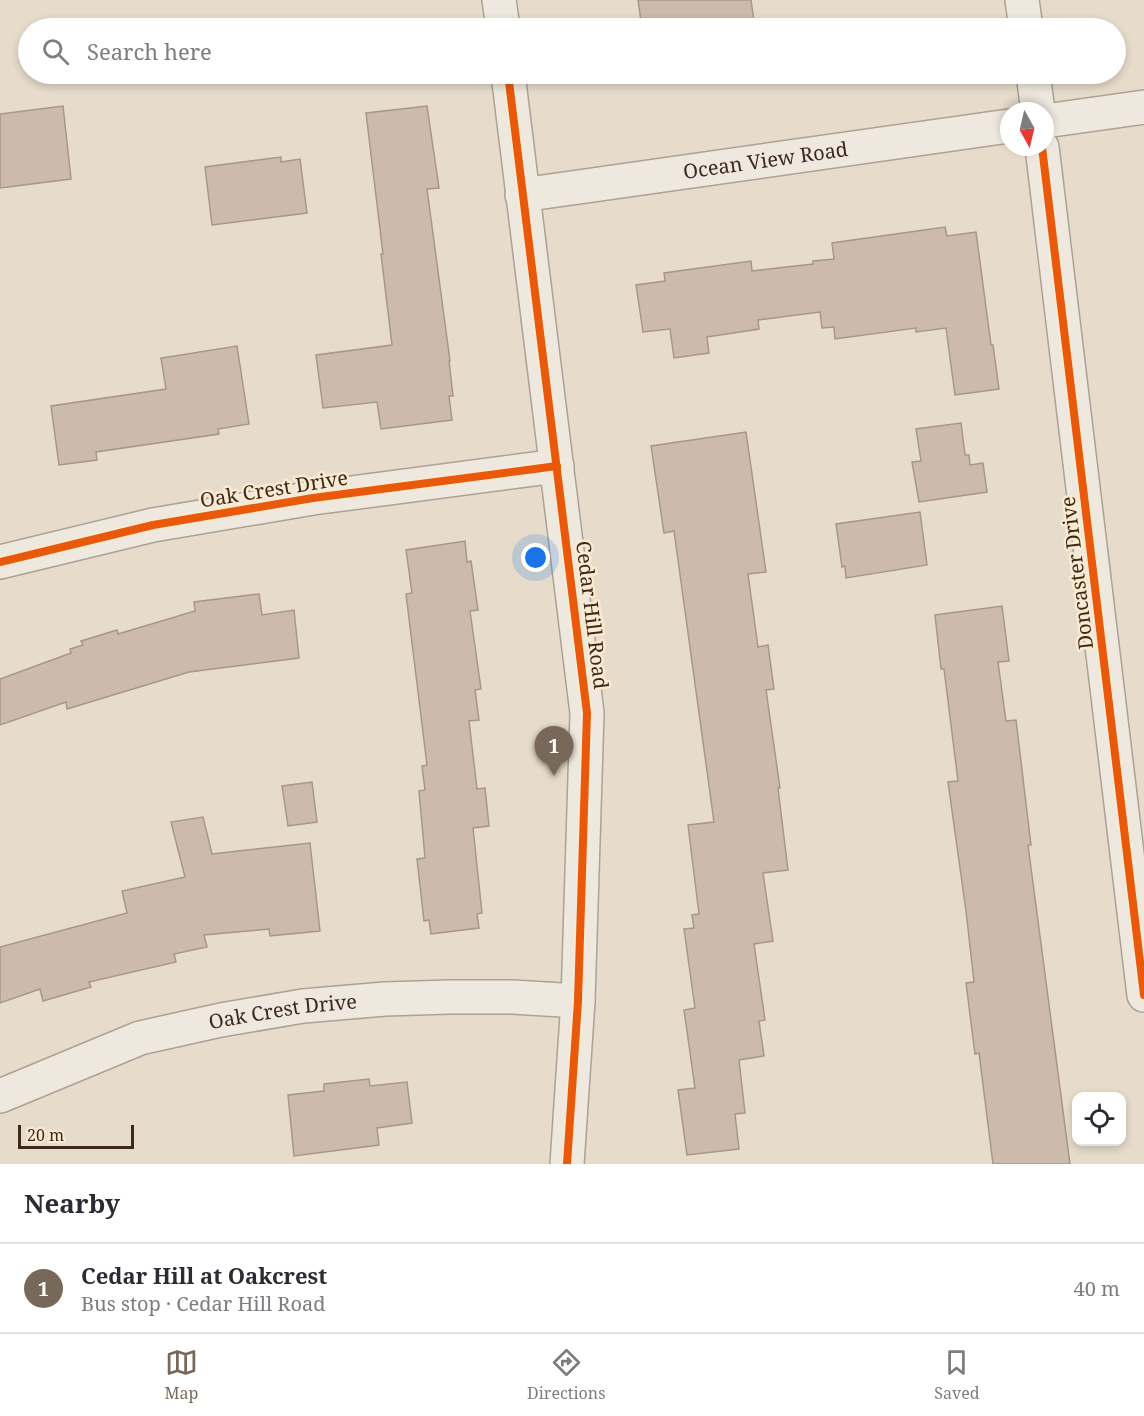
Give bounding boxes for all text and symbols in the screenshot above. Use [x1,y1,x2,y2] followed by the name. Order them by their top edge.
[18,18,1126,84] search box
[39,35,72,68] icon: search
[87,36,212,66] text: Search here
[1000,102,1054,156] north arrow
[681,135,850,185] street label: Ocean View Road
[198,463,350,514] street label: Oak Crest Drive
[1054,495,1099,651] street label: Doncaster Drive
[570,539,615,691] street label: Cedar Hill Road
[521,543,550,572] your location
[534,726,574,776] pin: 1
[206,987,358,1035] street label: Oak Crest Drive
[1072,1092,1126,1146] map controls
[1072,1092,1126,1146] button: locate
[18,1122,134,1150] scale bar
[27,1124,64,1146] text: 20 m
[24,1185,120,1221] text: Nearby
[81,1260,327,1290] text: Cedar Hill at Oakcrest
[38,1275,49,1302] text: 1
[1074,1275,1120,1302] text: 40 m
[81,1290,325,1317] text: Bus stop · Cedar Hill Road
[164,1346,198,1404] tab: Map
[527,1346,605,1404] tab: Directions
[934,1346,980,1404] tab: Saved

